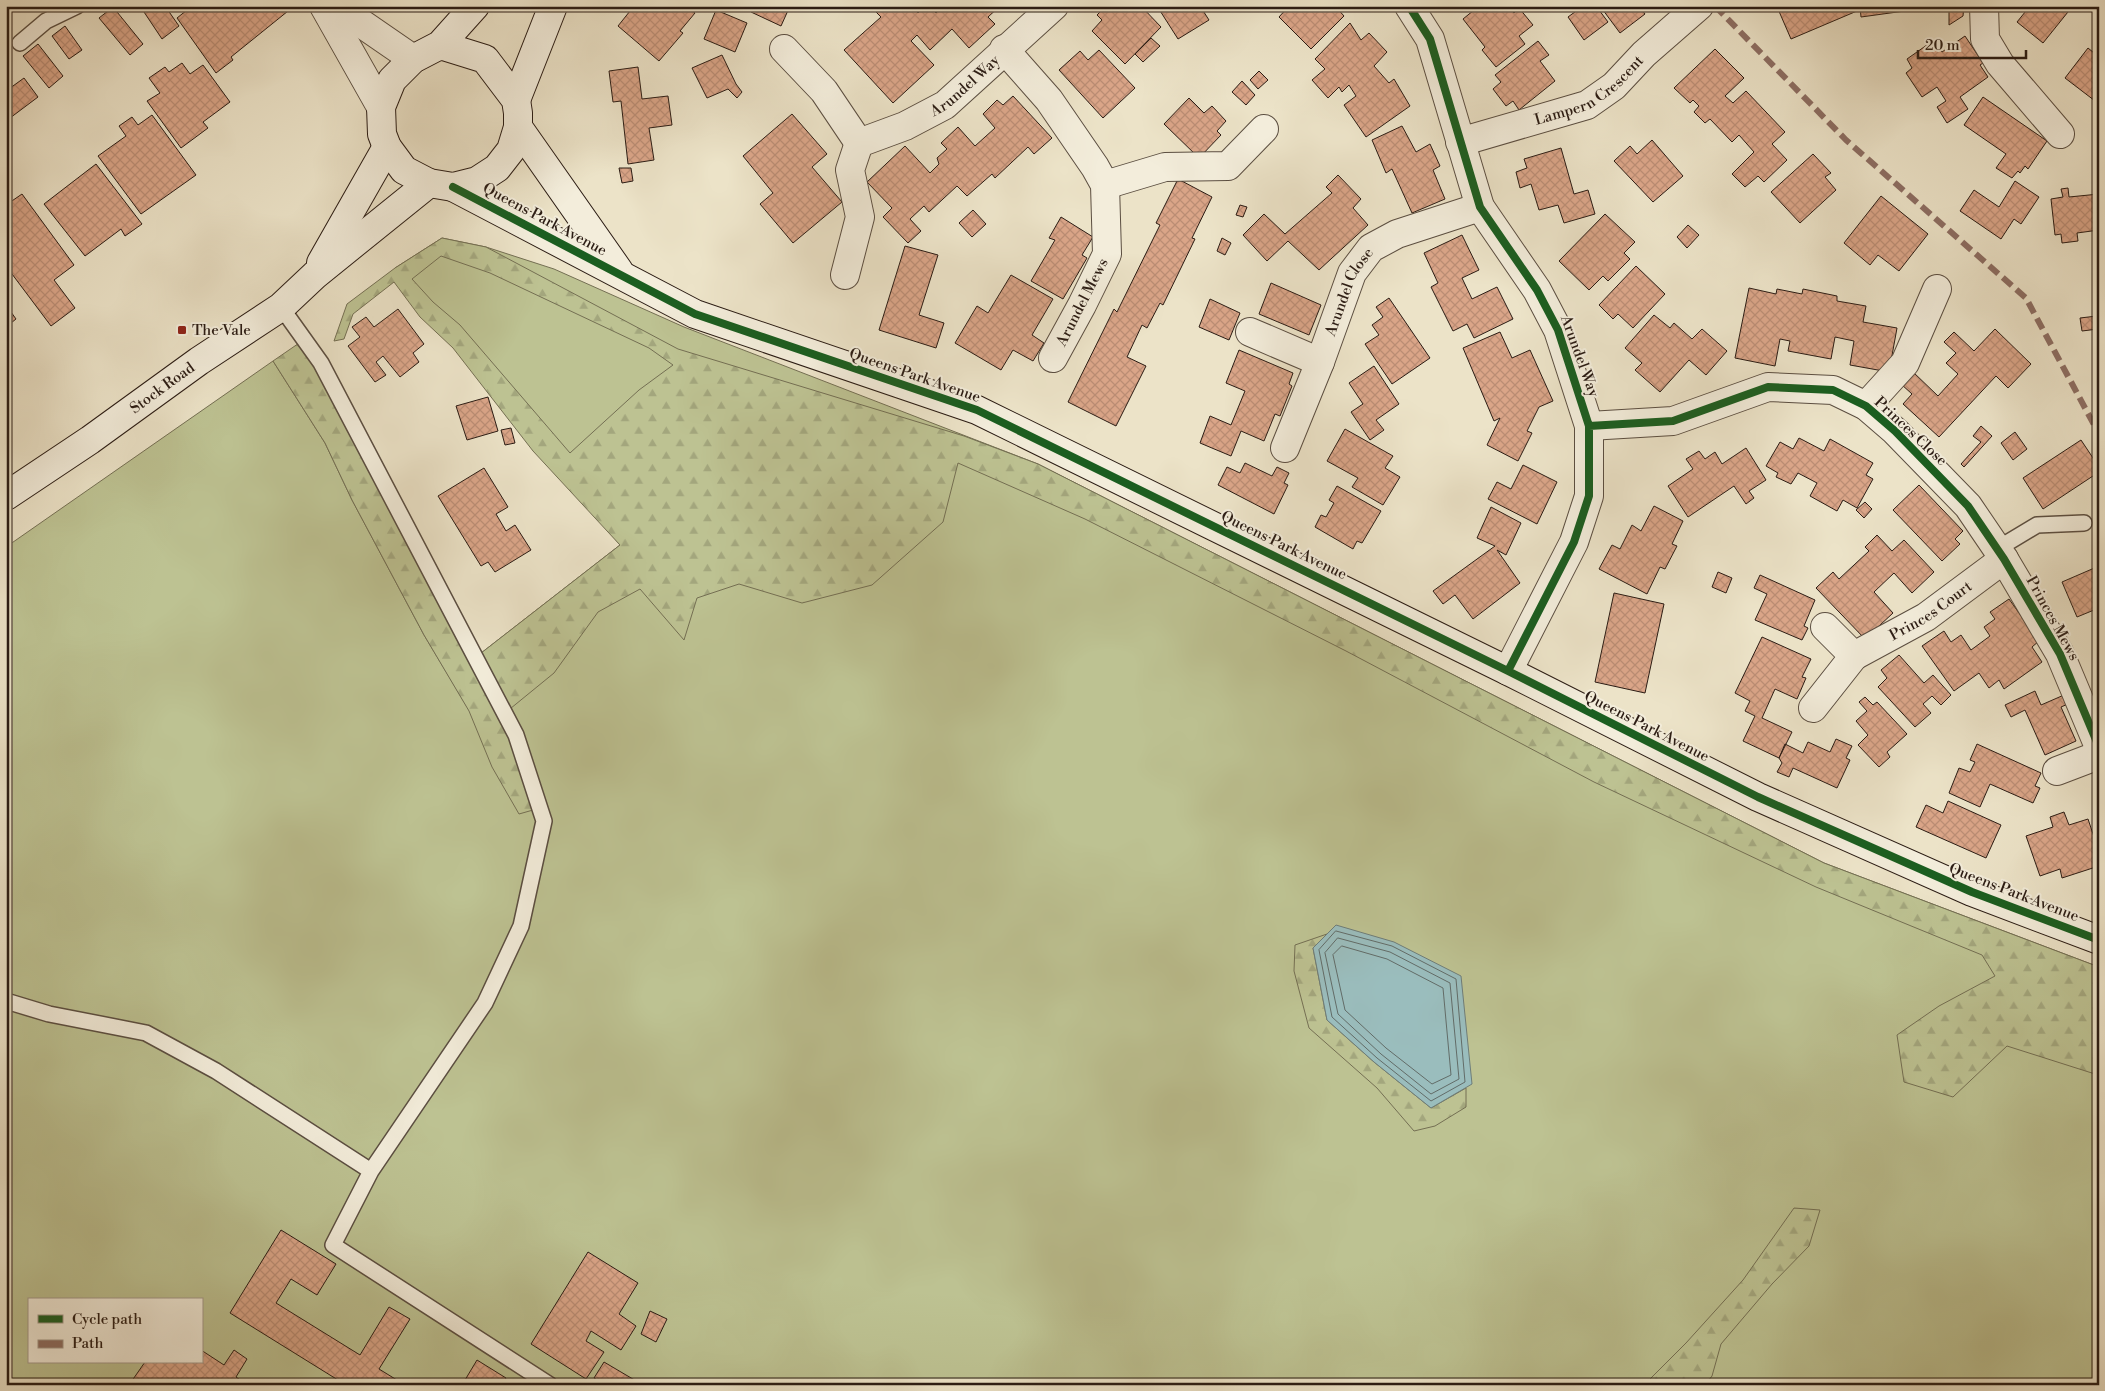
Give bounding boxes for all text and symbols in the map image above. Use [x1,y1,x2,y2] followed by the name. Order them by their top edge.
[1918,28,2025,60] scale bar
[1925,36,1960,55] text: 20 m
[926,51,1004,122] street label: Arundel Way
[1532,51,1648,130] street label: Lampern Crescent
[479,179,610,260] street label: Queens Park Avenue
[1321,244,1378,340] street label: Arundel Close
[1052,255,1113,350] street label: Arundel Mews
[1556,312,1603,400] street label: Arundel Way
[192,321,251,340] place label: The Vale
[176,324,188,336] marker: The Vale
[847,344,983,407] street label: Queens Park Avenue
[126,358,199,418] street label: Stock Road
[1870,393,1951,470] street label: Princes Close
[1218,507,1350,584] street label: Queens Park Avenue
[2022,573,2084,664] street label: Princes Mews
[1886,577,1976,645] street label: Princes Court
[1581,687,1712,766] street label: Queens Park Avenue
[1946,859,2082,926] street label: Queens Park Avenue
[28,1298,202,1364] legend
[72,1310,142,1329] text: Cycle path
[72,1334,104,1353] text: Path

